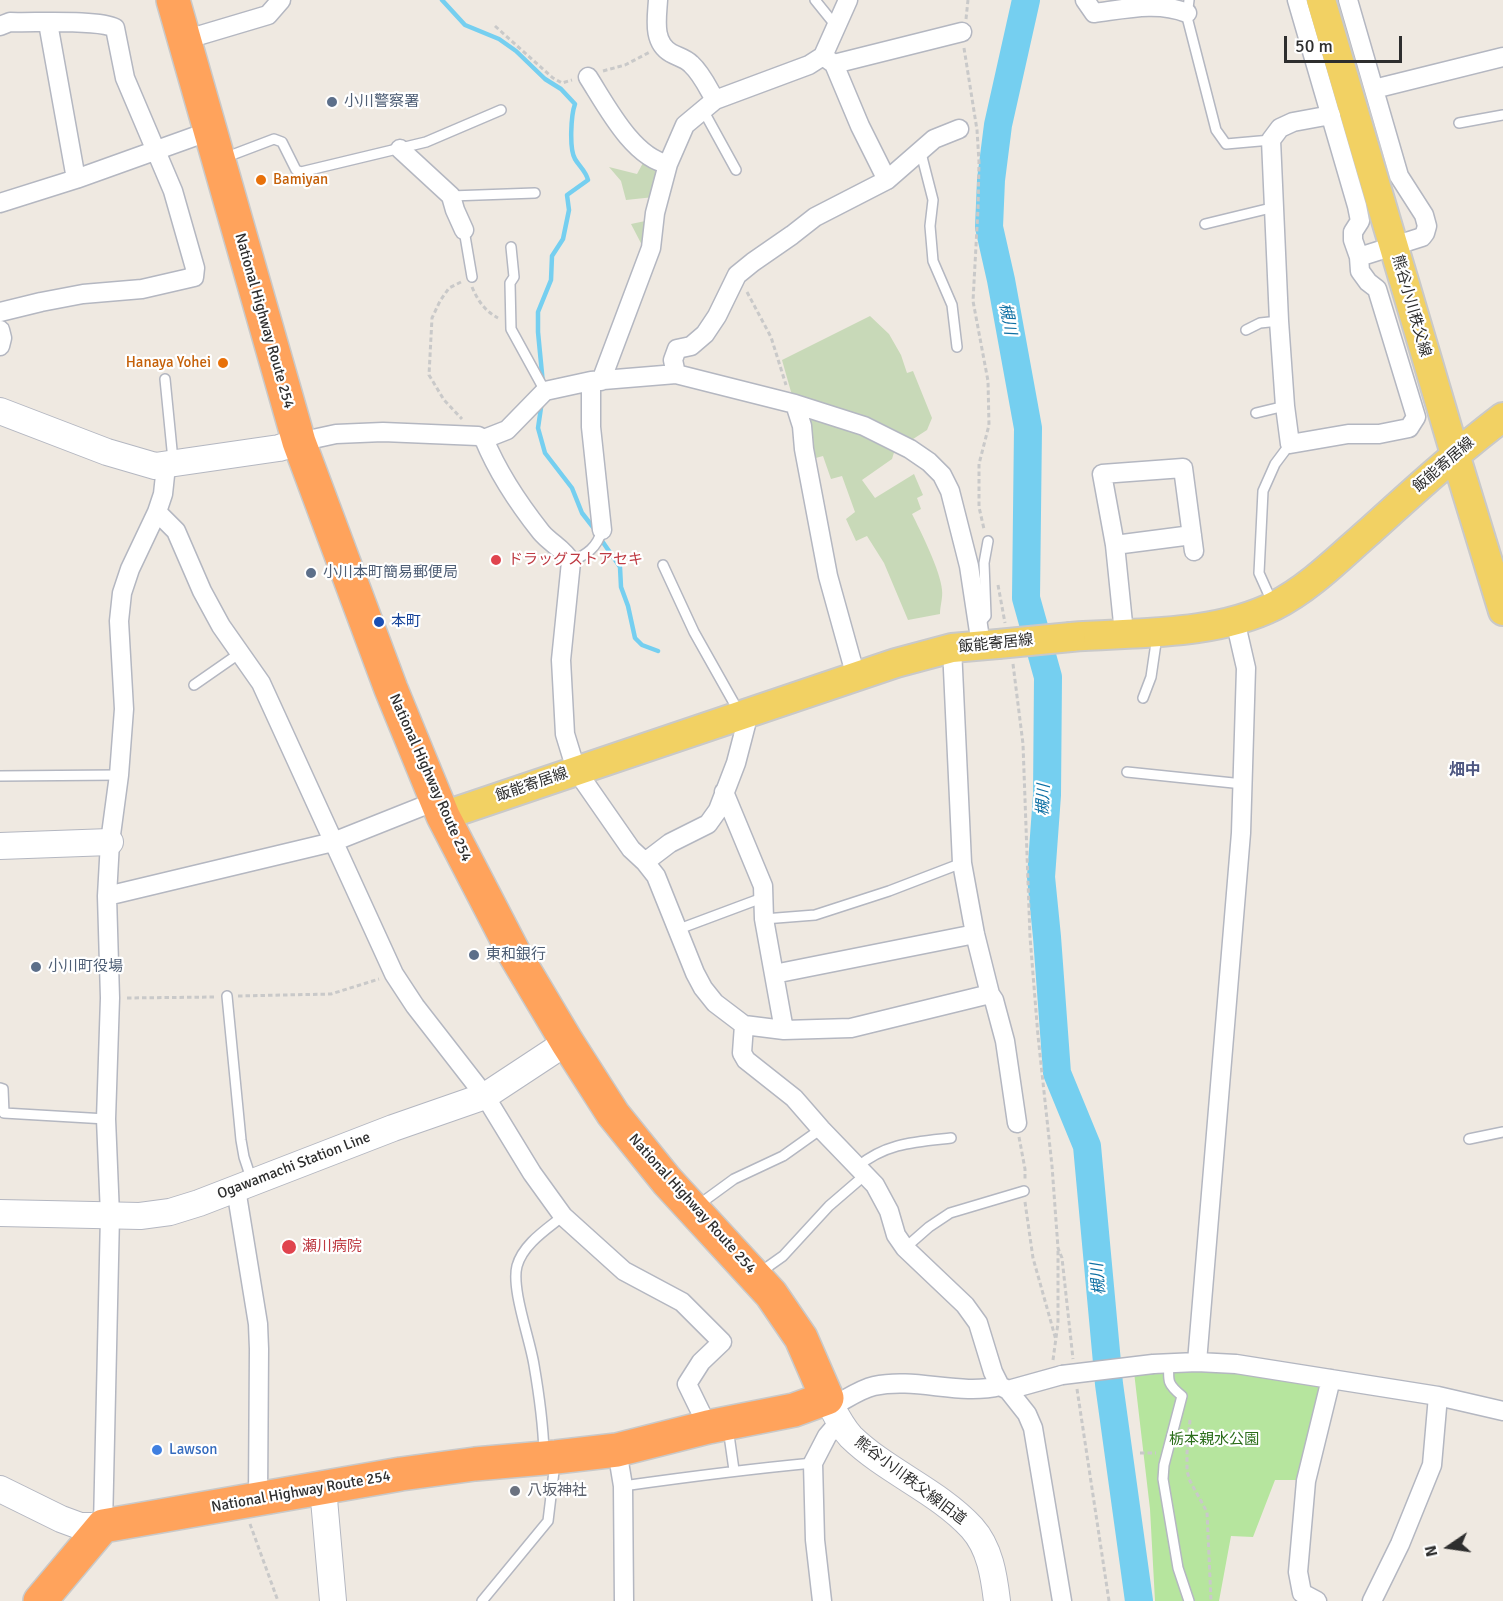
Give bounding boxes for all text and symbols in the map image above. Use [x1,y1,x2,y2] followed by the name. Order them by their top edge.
[1287,24,1406,62] scale bar
[1295,35,1333,57] text: 50 m
[344,93,419,111] place label: 小川警察署
[325,95,339,109] marker: 小川警察署
[273,171,328,189] place label: Bamiyan
[254,173,268,187] marker: Bamiyan
[230,231,298,411] street label: National Highway Route 254
[1388,253,1434,359] street label: 熊谷小川秩父線
[995,301,1019,337] water label: 槻川
[126,354,211,372] place label: Hanaya Yohei
[216,356,230,370] marker: Hanaya Yohei
[1410,434,1478,496] street label: 飯能寄居線
[508,551,643,569] place label: ドラッグストアセキ
[489,553,503,567] marker: ドラッグストアセキ
[323,564,458,582] place label: 小川本町簡易郵便局
[304,566,318,580] marker: 小川本町簡易郵便局
[391,613,421,631] place label: 本町
[372,615,386,629] marker: 本町
[958,631,1034,657] street label: 飯能寄居線
[385,691,475,865] street label: National Highway Route 254
[1449,761,1481,781] district label: 畑中
[494,764,570,806] street label: 飯能寄居線
[1034,784,1054,816] water label: 槻川
[486,946,546,964] place label: 東和銀行
[467,948,481,962] marker: 東和銀行
[48,958,123,976] place label: 小川町役場
[29,960,43,974] marker: 小川町役場
[215,1128,373,1204] street label: Ogawamachi Station Line
[624,1130,760,1278] street label: National Highway Route 254
[280,1238,298,1256] marker: 瀬川病院
[302,1238,362,1256] place label: 瀬川病院
[1088,1262,1110,1296] water label: 槻川
[1169,1431,1259,1449] park label: 栃本親水公園
[851,1433,969,1529] street label: 熊谷小川秩父線旧道
[169,1441,217,1459] place label: Lawson
[150,1443,164,1457] marker: Lawson
[210,1467,392,1517] street label: National Highway Route 254
[527,1482,587,1500] place label: 八坂神社
[508,1484,522,1498] marker: 八坂神社
[1419,1517,1479,1577] north arrow
[1420,1543,1442,1559] text: N

